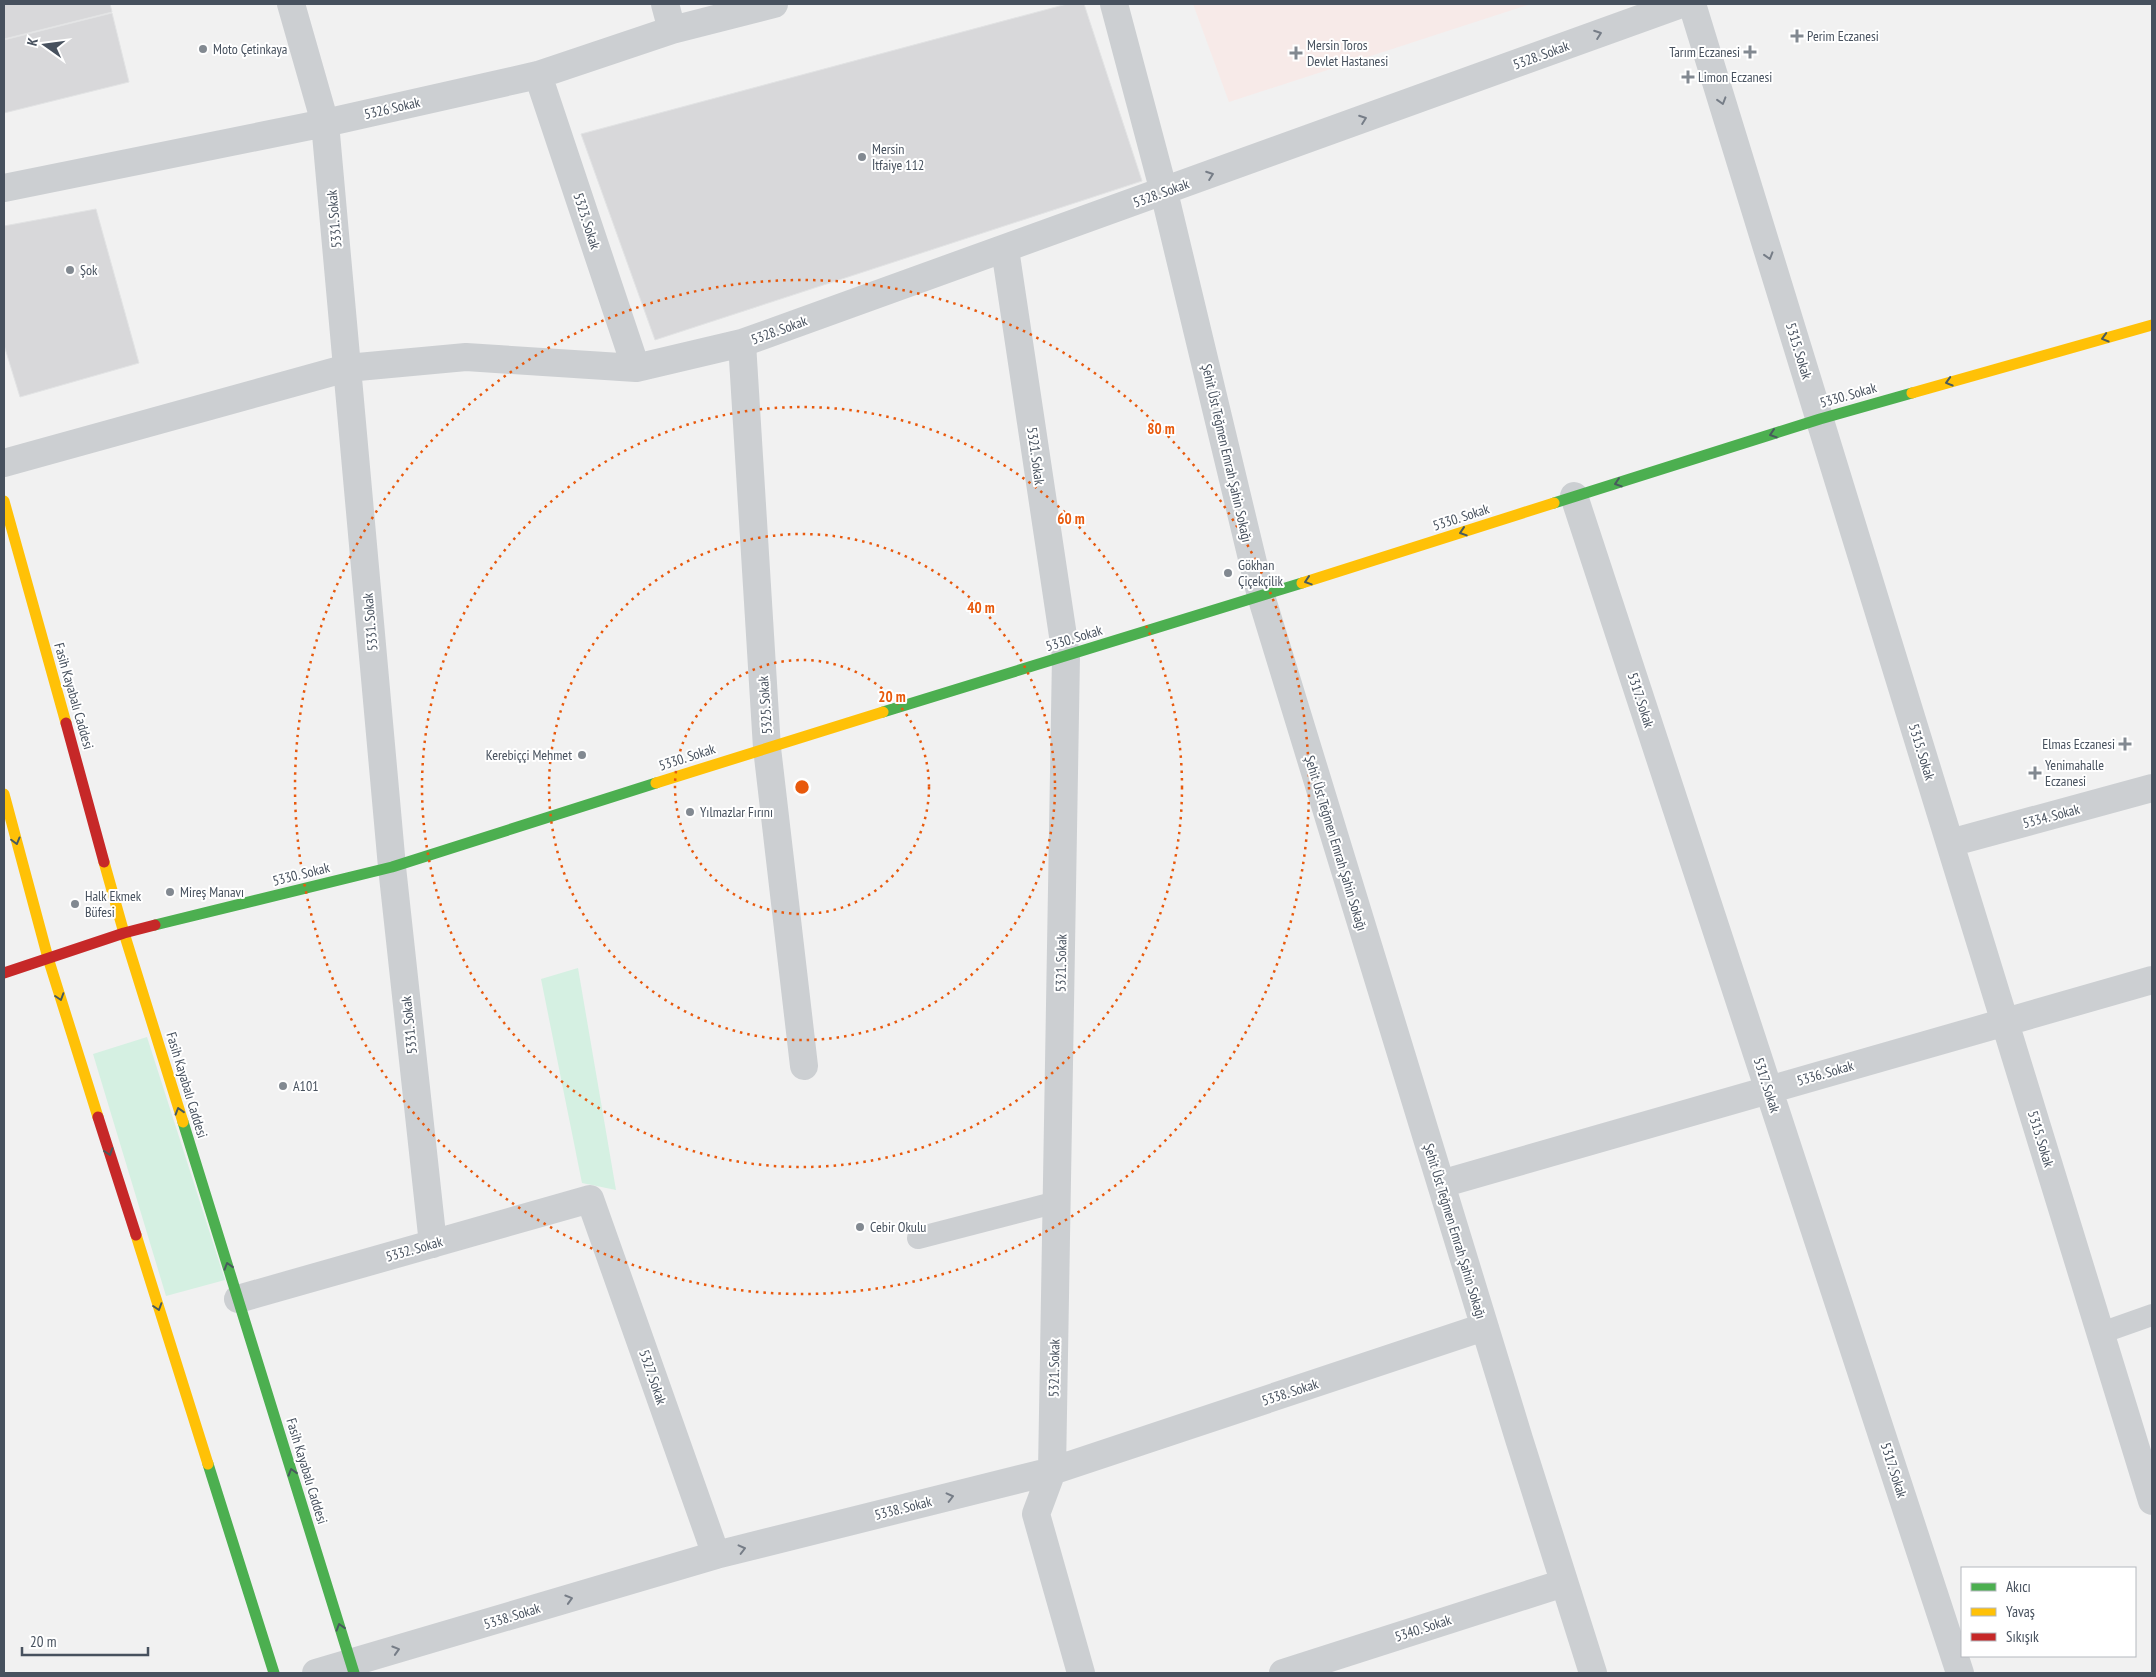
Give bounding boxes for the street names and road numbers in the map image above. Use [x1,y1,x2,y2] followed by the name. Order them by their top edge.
[1511,36,1572,73] street label: 5328. Sokak
[362,93,422,123] street label: 5326 Sokak
[1131,174,1192,211] street label: 5328. Sokak
[322,189,346,249] street label: 5331. Sokak
[569,191,605,252] street label: 5323. Sokak
[749,311,810,348] street label: 5328. Sokak
[1782,321,1816,382] street label: 5315. Sokak
[1198,362,1256,544] street label: Şehit Üst Teğmen Emrah Şahin Sokağı
[1818,378,1879,412] street label: 5330. Sokak
[1023,426,1049,487] street label: 5321. Sokak
[1431,499,1492,535] street label: 5330. Sokak
[358,592,382,652] street label: 5331. Sokak
[1044,621,1105,655] street label: 5330. Sokak
[50,641,98,751] street label: Fasih Kayabalı Caddesi
[1624,670,1659,730] street label: 5317. Sokak
[754,675,776,735] street label: 5325. Sokak
[1905,722,1939,783] street label: 5315. Sokak
[657,739,718,775] street label: 5330. Sokak
[1301,753,1371,933] street label: Şehit Üst Teğmen Emrah Şahin Sokağı
[2021,800,2082,832] street label: 5334. Sokak
[271,858,332,890] street label: 5330. Sokak
[1051,933,1071,992] street label: 5321. Sokak
[397,995,421,1055] street label: 5331. Sokak
[162,1030,212,1140] street label: Fasih Kayabalı Caddesi
[1750,1055,1785,1115] street label: 5317. Sokak
[1795,1056,1856,1090] street label: 5336. Sokak
[2024,1109,2058,1170] street label: 5315. Sokak
[1420,1141,1490,1321] street label: Şehit Üst Teğmen Emrah Şahin Sokağı
[384,1232,445,1266] street label: 5332. Sokak
[1044,1338,1064,1397] street label: 5321. Sokak
[635,1347,671,1407] street label: 5327. Sokak
[1260,1374,1321,1410] street label: 5338. Sokak
[282,1416,332,1526] street label: Fasih Kayabalı Caddesi
[1877,1440,1912,1500] street label: 5317. Sokak
[873,1492,934,1524] street label: 5338. Sokak
[482,1599,543,1633] street label: 5338. Sokak
[1393,1610,1454,1646] street label: 5340. Sokak

